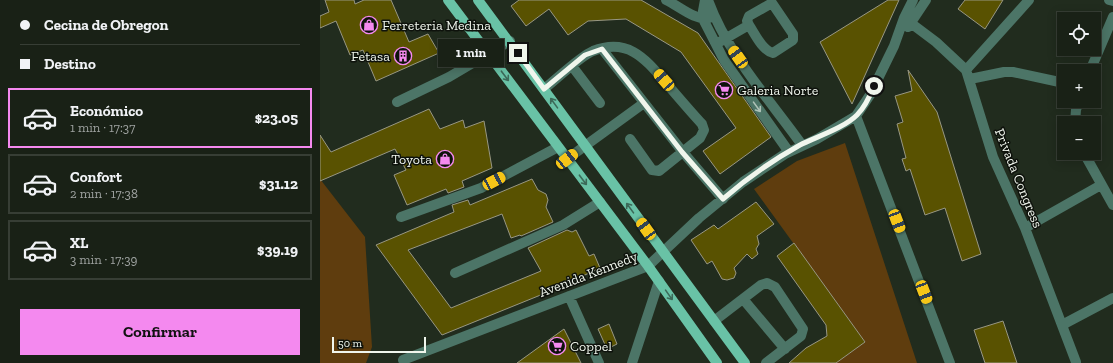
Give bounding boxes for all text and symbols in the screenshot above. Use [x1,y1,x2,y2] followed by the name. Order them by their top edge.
[1057,12,1101,160] map controls
[1057,12,1101,56] button: locate
[359,15,379,35] shop icon: Ferreteria Medina
[44,16,168,34] text: Cecina de Obregon
[382,17,491,34] place label: Ferreteria Medina
[438,39,504,67] callout: 1 min
[509,44,527,62] route end
[726,44,750,70] car
[456,45,486,60] text: 1 min
[393,46,413,66] building icon: Fetasa
[351,48,390,65] place label: Fetasa
[44,55,96,73] text: Destino
[1057,64,1101,108] button: +
[652,67,676,93] car
[501,70,510,81] one-way arrow
[865,77,883,95] route start
[714,80,734,100] supermarket icon: Galeria Norte
[737,82,819,99] place label: Galeria Norte
[550,97,558,108] one-way arrow
[22,100,58,136] icon: car
[753,101,761,112] one-way arrow
[70,102,143,120] text: Económico
[255,109,298,127] text: $23.05
[1057,116,1101,160] button: −
[70,120,135,135] text: 1 min · 17:37
[991,126,1046,230] street label: Privada Congress
[554,147,580,171] car
[435,149,455,169] shop icon: Toyota
[391,151,432,168] place label: Toyota
[22,166,58,202] icon: car
[70,168,122,186] text: Confort
[481,170,507,192] car
[579,174,588,185] one-way arrow
[259,175,298,193] text: $31.12
[70,186,138,201] text: 2 min · 17:38
[626,203,634,214] one-way arrow
[887,208,907,234] car
[634,216,658,242] car
[22,232,58,268] icon: car
[70,234,88,252] text: XL
[257,241,298,259] text: $39.19
[537,248,641,301] street label: Avenida Kennedy
[70,252,137,267] text: 3 min · 17:39
[914,279,934,305] car
[665,290,673,301] one-way arrow
[20,309,300,355] button: Confirmar
[332,335,426,354] scale bar
[547,336,567,356] supermarket icon: Coppel
[338,337,362,350] text: 50 m
[570,338,612,355] place label: Coppel

